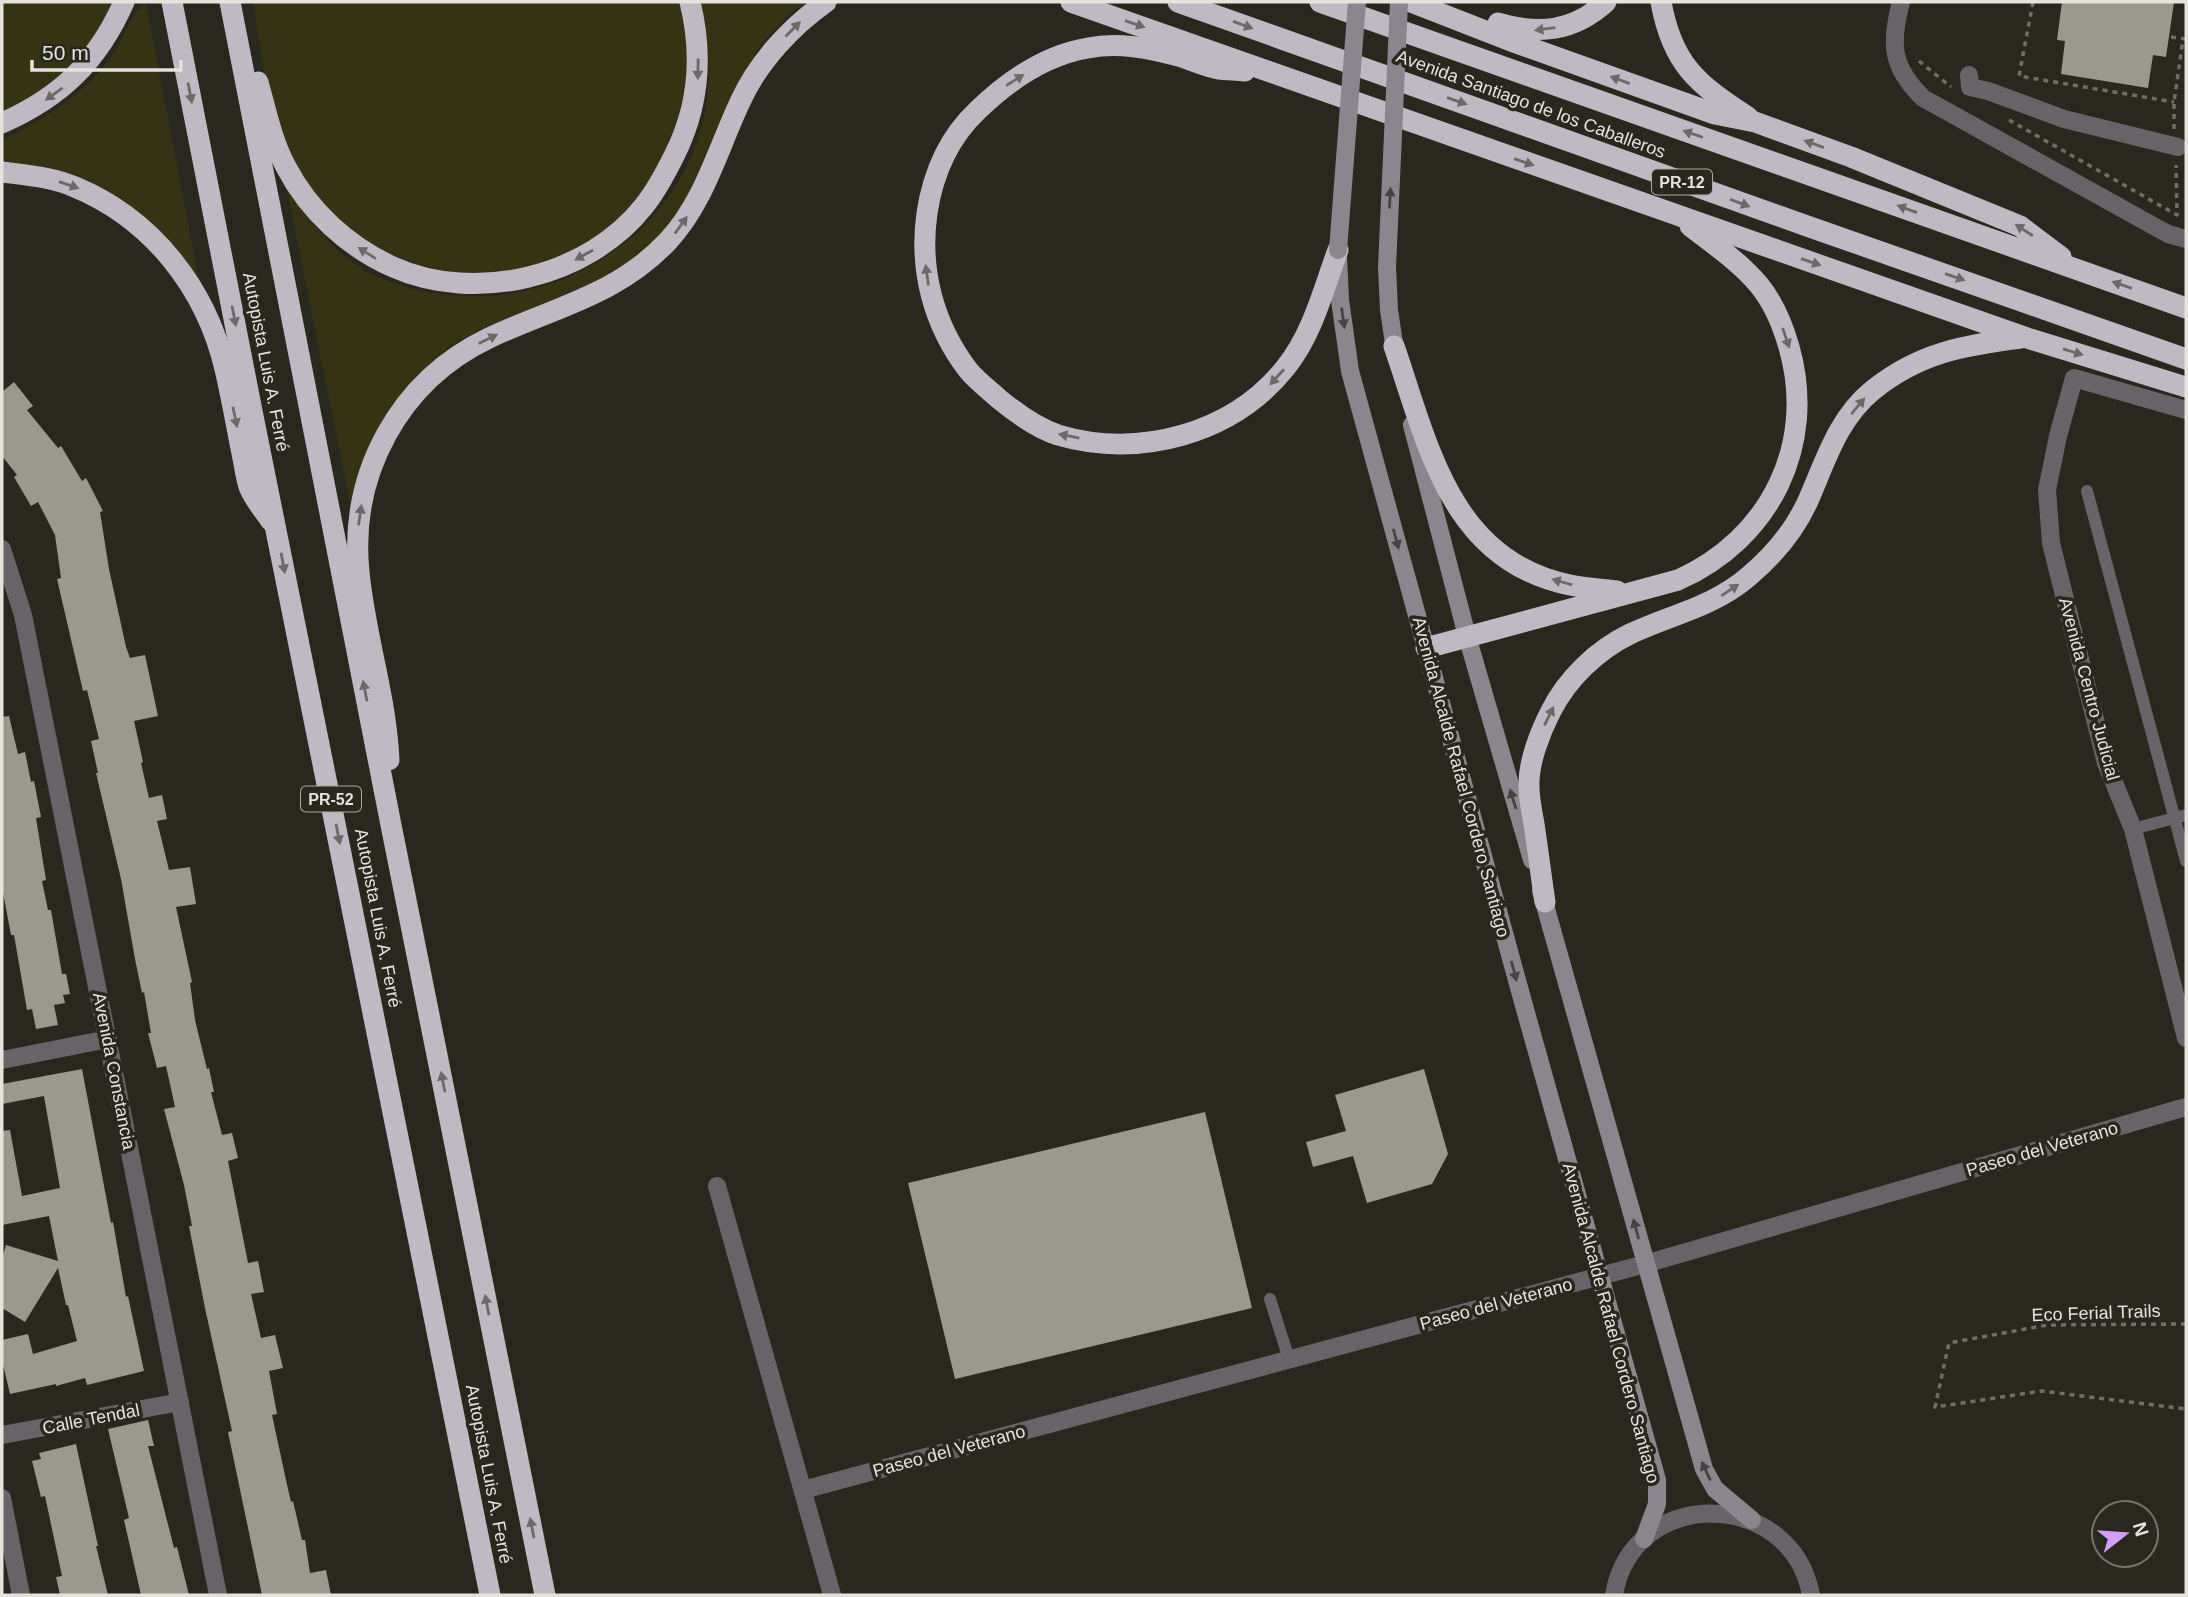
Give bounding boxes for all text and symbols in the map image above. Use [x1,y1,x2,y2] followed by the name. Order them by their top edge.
[1125,19,1146,30] one-way arrow
[1232,20,1253,31] one-way arrow
[785,21,802,38] one-way arrow
[1534,24,1556,35] one-way arrow
[32,28,180,72] scale bar
[42,41,89,64] text: 50 m
[1394,46,1668,162] street label: Avenida Santiago de los Caballeros
[692,59,703,81] one-way arrow
[1005,73,1025,86] one-way arrow
[1610,74,1631,85] one-way arrow
[185,82,196,104] one-way arrow
[45,87,63,101] one-way arrow
[1447,96,1468,107] one-way arrow
[1682,128,1703,139] one-way arrow
[1804,138,1825,149] one-way arrow
[1514,157,1535,168] one-way arrow
[1652,170,1712,194] road number: PR-12
[58,180,79,191] one-way arrow
[1384,187,1395,209] one-way arrow
[1730,198,1751,209] one-way arrow
[1897,203,1918,214] one-way arrow
[674,215,688,234] one-way arrow
[2015,223,2034,236] one-way arrow
[358,246,377,259] one-way arrow
[574,249,594,261] one-way arrow
[1801,257,1822,268] one-way arrow
[921,264,932,286] one-way arrow
[239,271,293,453] street label: Autopista Luis A. Ferré
[1945,272,1966,283] one-way arrow
[2111,279,2132,290] one-way arrow
[228,305,239,327] one-way arrow
[1337,308,1348,330] one-way arrow
[1781,327,1792,348] one-way arrow
[478,333,498,344] one-way arrow
[2063,347,2084,357] one-way arrow
[1269,368,1285,386] one-way arrow
[1850,398,1865,415] one-way arrow
[229,406,240,428] one-way arrow
[1058,431,1080,442] one-way arrow
[354,503,365,525] one-way arrow
[1391,528,1402,550] one-way arrow
[278,552,289,574] one-way arrow
[1552,577,1573,587] one-way arrow
[1721,584,1740,597] one-way arrow
[2055,595,2123,783] street label: Avenida Centro Judicial
[1409,615,1513,939] street label: Avenida Alcalde Rafael Cordero Santiago
[359,680,370,702] one-way arrow
[1543,706,1555,726] one-way arrow
[301,786,361,812] road number: PR-52
[1508,788,1518,809] one-way arrow
[332,823,343,845] one-way arrow
[351,827,405,1009] street label: Autopista Luis A. Ferré
[1510,961,1520,982] one-way arrow
[89,991,139,1152] street label: Avenida Constancia
[437,1071,448,1093] one-way arrow
[1964,1118,2120,1180] street label: Paseo del Veterano
[1559,1161,1663,1485] street label: Avenida Alcalde Rafael Cordero Santiago
[1630,1219,1640,1240] one-way arrow
[1418,1274,1574,1334] street label: Paseo del Veterano
[482,1294,493,1316] one-way arrow
[2031,1301,2161,1325] street label: Eco Ferial Trails
[462,1383,516,1565] street label: Autopista Luis A. Ferré
[41,1400,141,1438] street label: Calle Tendal
[871,1421,1027,1481] street label: Paseo del Veterano
[1700,1461,1712,1481] one-way arrow
[2090,1499,2160,1569] north arrow
[526,1517,537,1539] one-way arrow
[2129,1520,2153,1539] text: N

